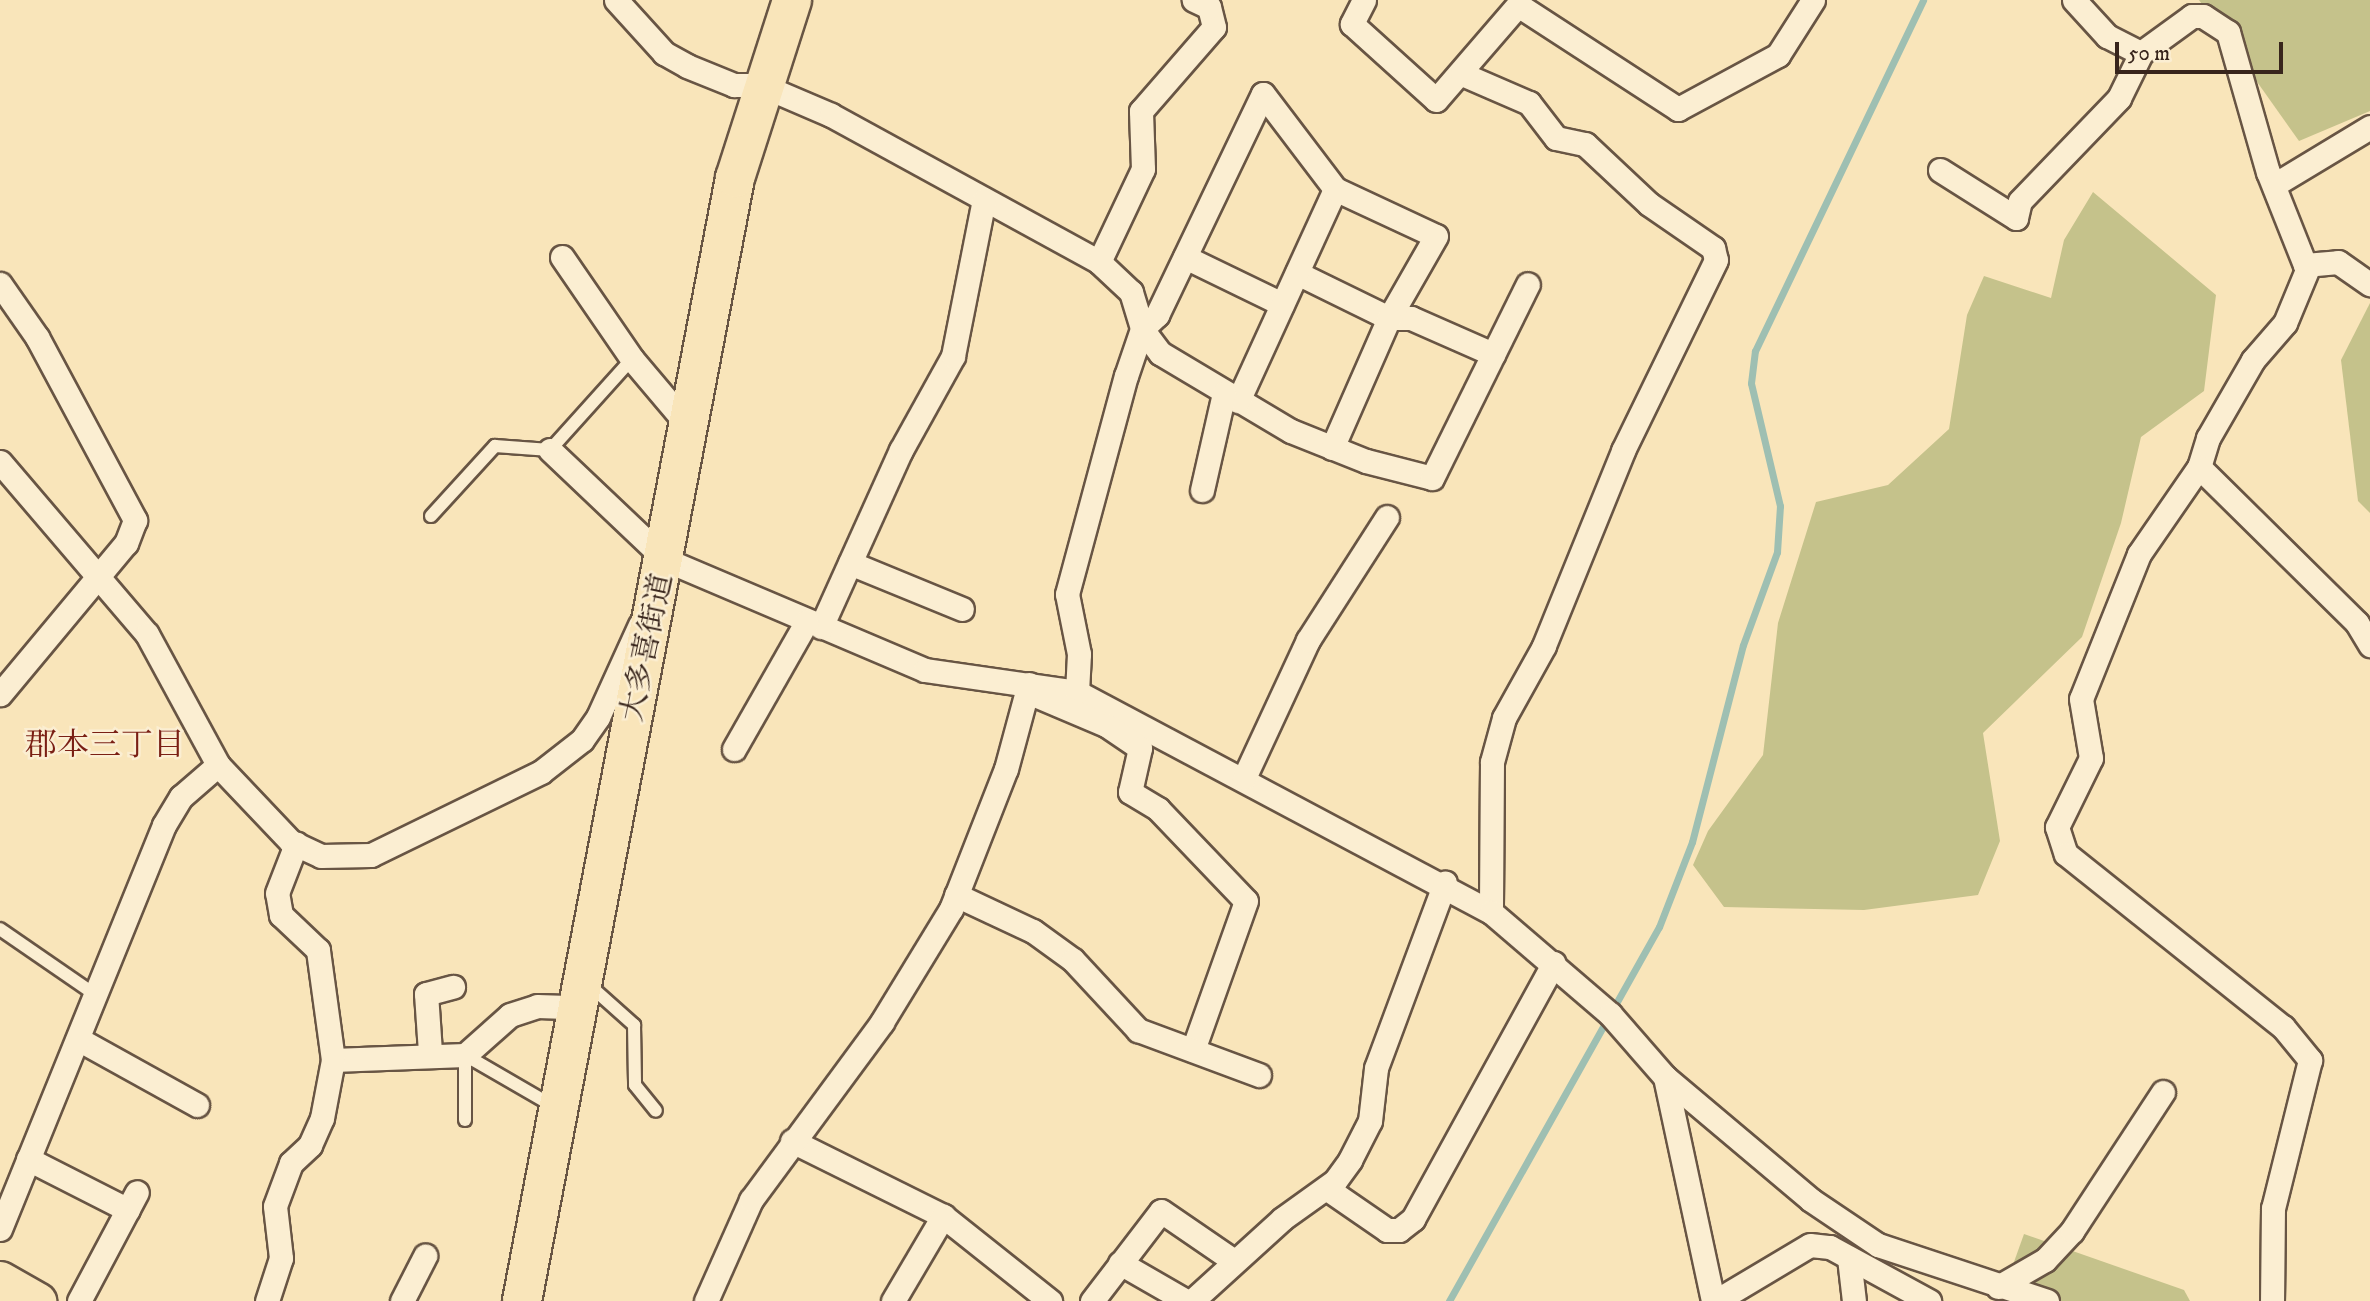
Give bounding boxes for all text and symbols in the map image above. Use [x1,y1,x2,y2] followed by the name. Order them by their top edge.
[2118,28,2286,72] scale bar
[2128,41,2170,67] text: 50 m
[615,571,681,725] street label: 大多喜街道
[25,727,185,765] district label: 郡本三丁目

